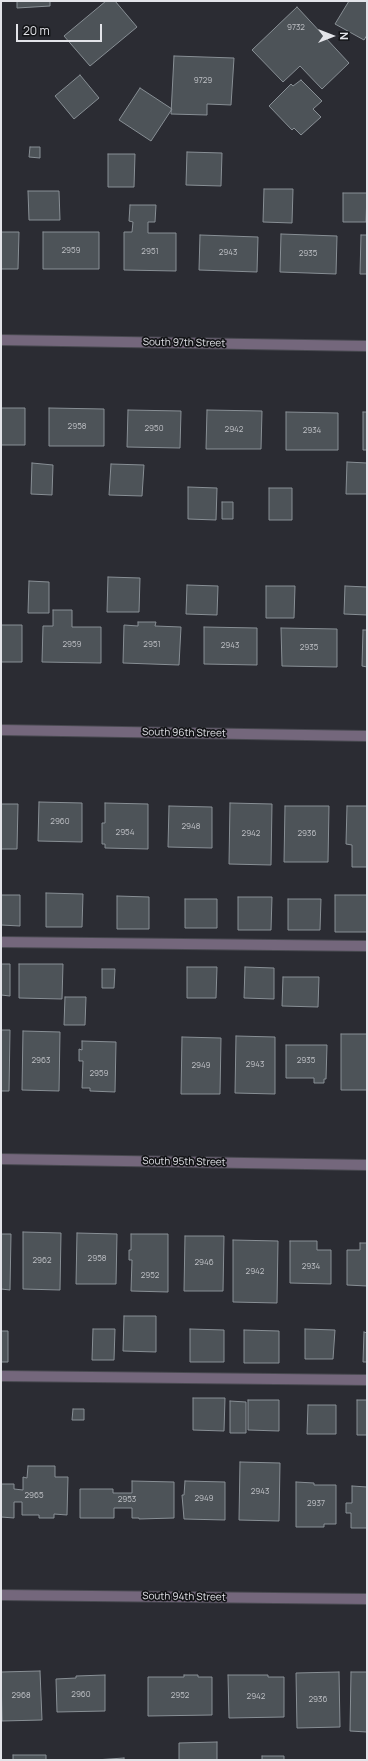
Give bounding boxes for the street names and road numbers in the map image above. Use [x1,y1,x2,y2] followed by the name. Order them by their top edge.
[143,336,225,350] street label: South 97th Street
[142,726,226,740] street label: South 96th Street
[142,1155,226,1169] street label: South 95th Street
[142,1590,226,1604] street label: South 94th Street

